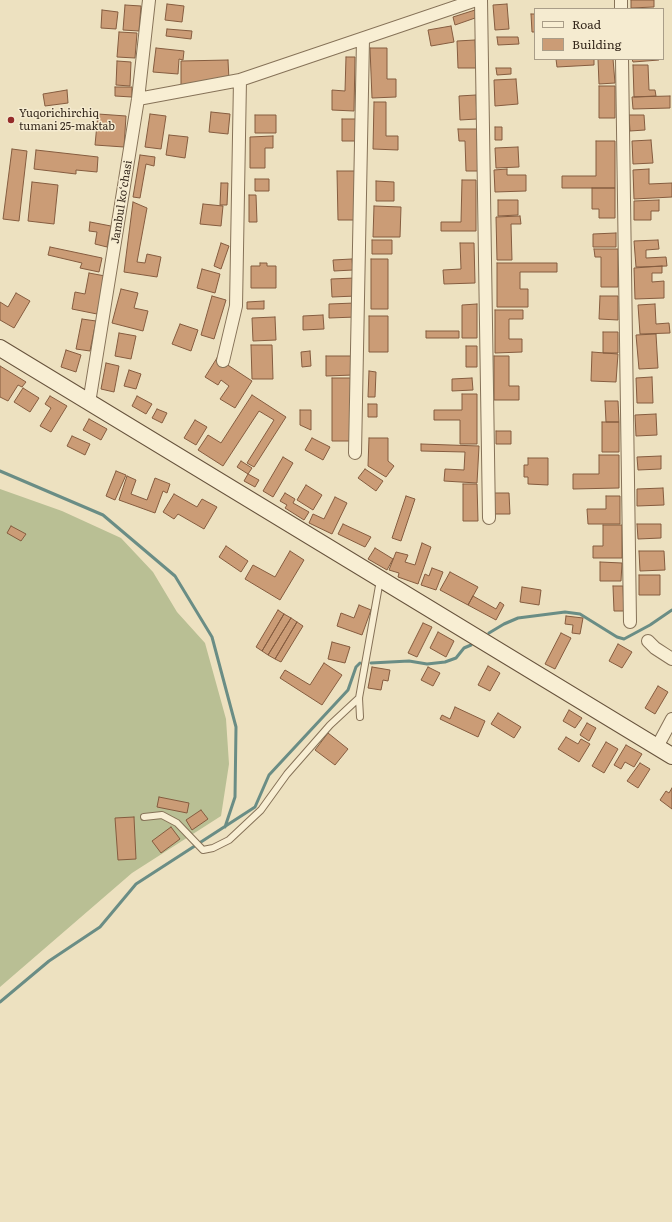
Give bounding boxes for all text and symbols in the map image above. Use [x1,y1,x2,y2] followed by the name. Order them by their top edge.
[534,8,664,60] legend
[572,15,601,33] text: Road
[572,35,621,53] text: Building
[19,107,115,133] place label: Yuqorichirchiq tumani 25-maktab
[6,115,16,125] marker: Yuqorichirchiq tumani 25-maktab
[109,159,135,245] street label: Jambul ko‘chasi

